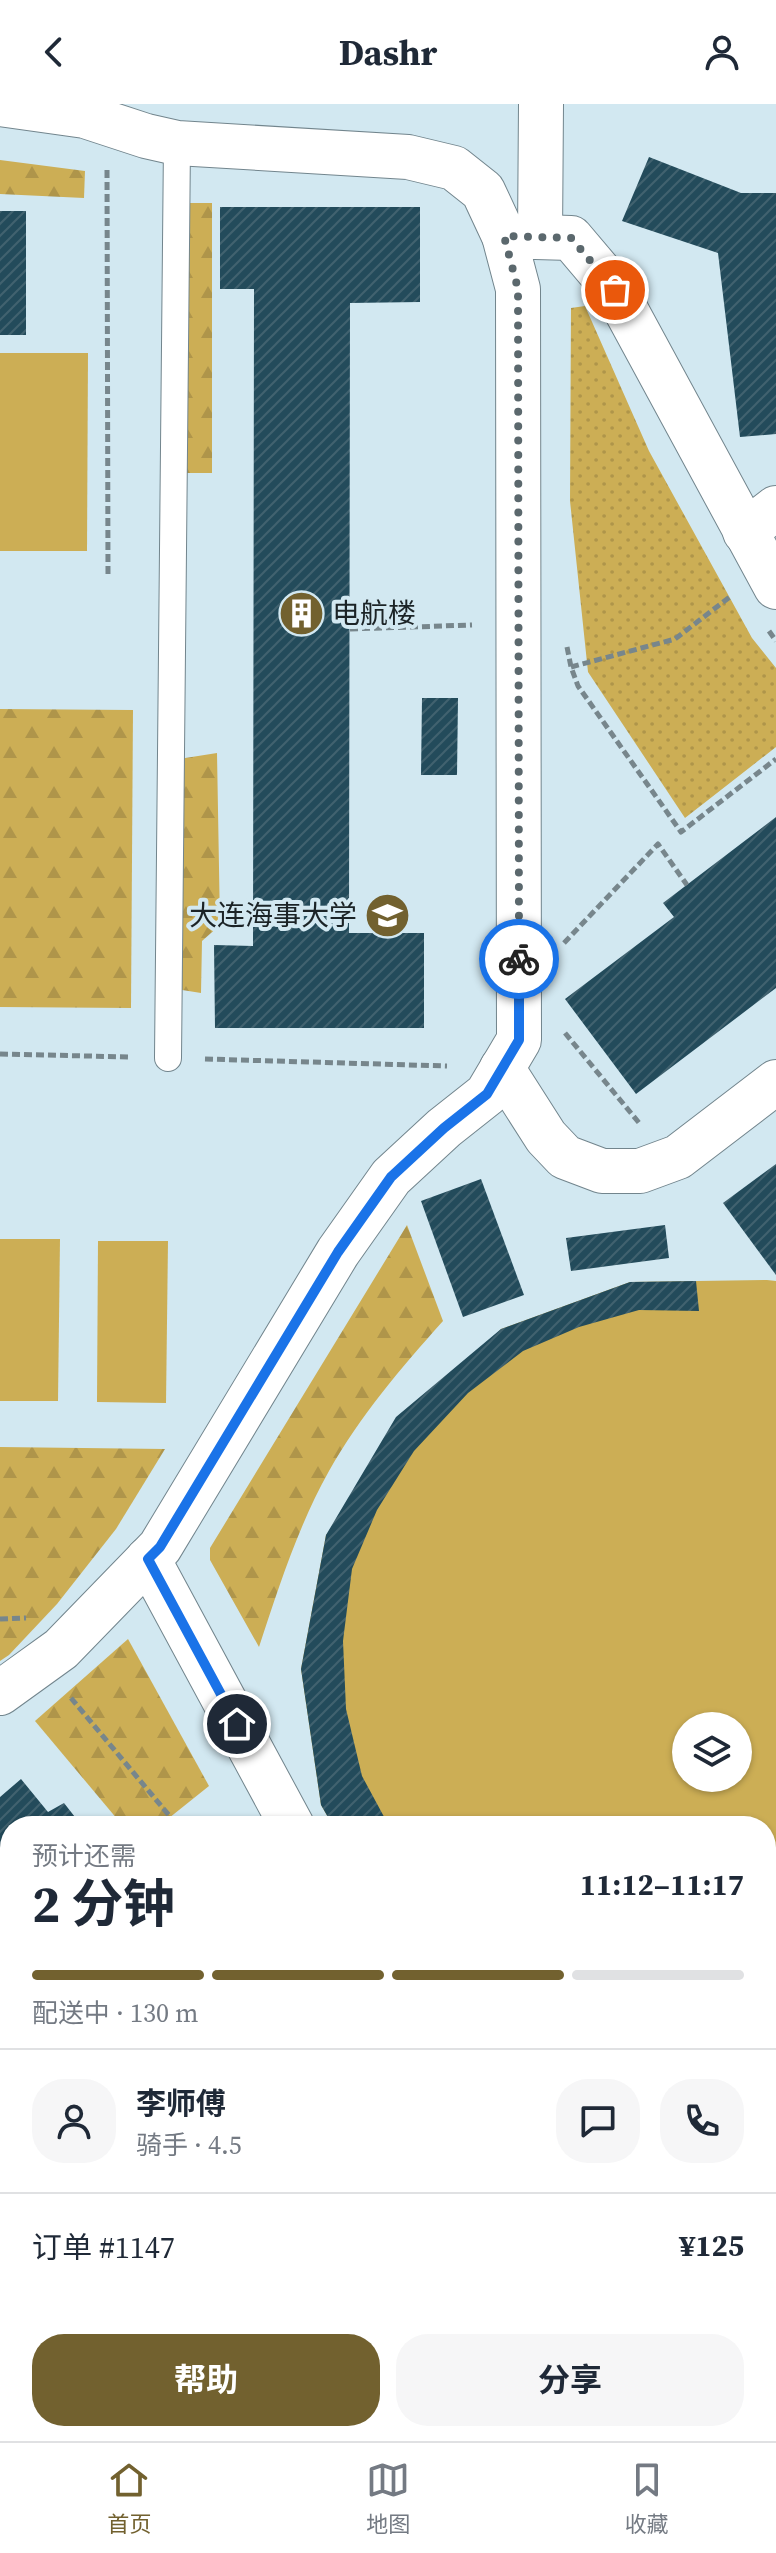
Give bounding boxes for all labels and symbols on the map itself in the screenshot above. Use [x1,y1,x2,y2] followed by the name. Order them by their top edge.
[581,256,649,324] pin
[277,589,325,637] building icon: 电航楼
[332,594,416,632] place label: 电航楼
[364,891,412,939] school or university icon: 大连海事大学
[189,896,357,934] place label: 大连海事大学
[479,919,559,999] courier
[203,1690,271,1758] pin

